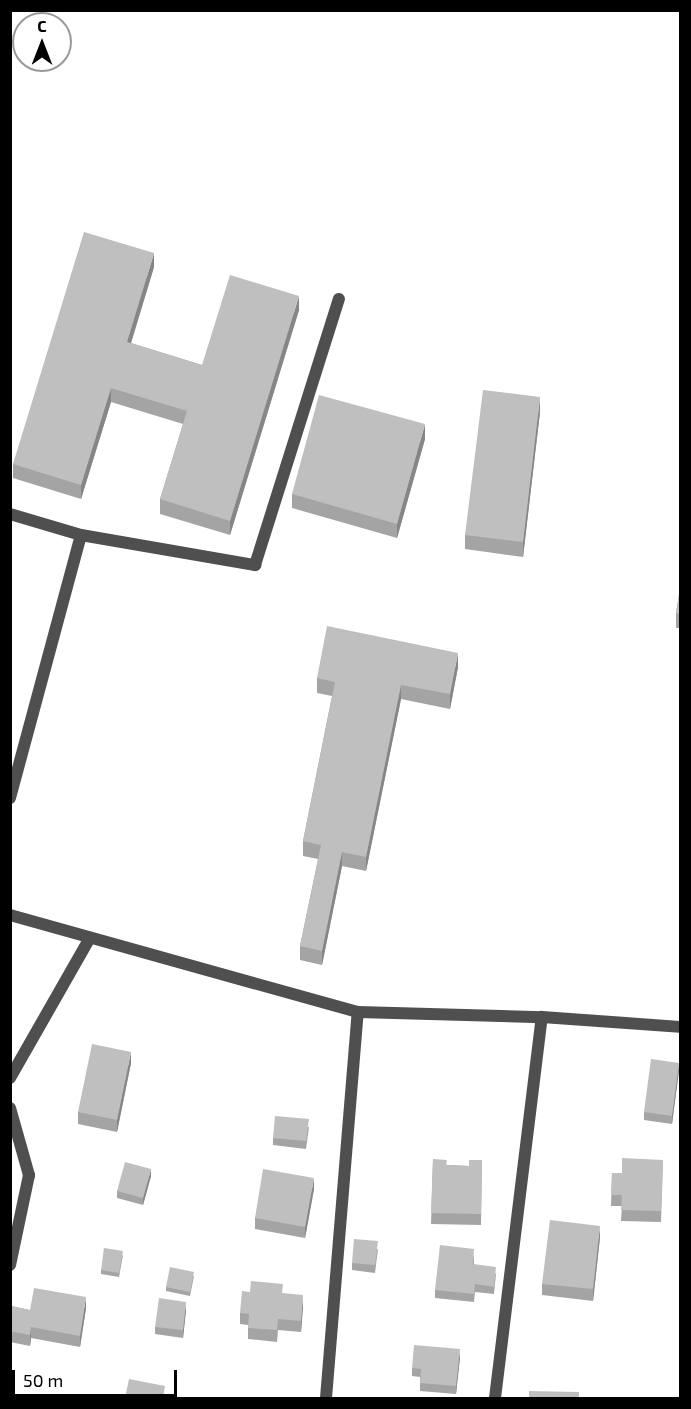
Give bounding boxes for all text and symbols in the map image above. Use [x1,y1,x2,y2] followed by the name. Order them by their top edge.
[12,12,72,72] north arrow
[37,16,47,35] text: С
[15,1358,180,1396] scale bar
[23,1369,63,1391] text: 50 m

